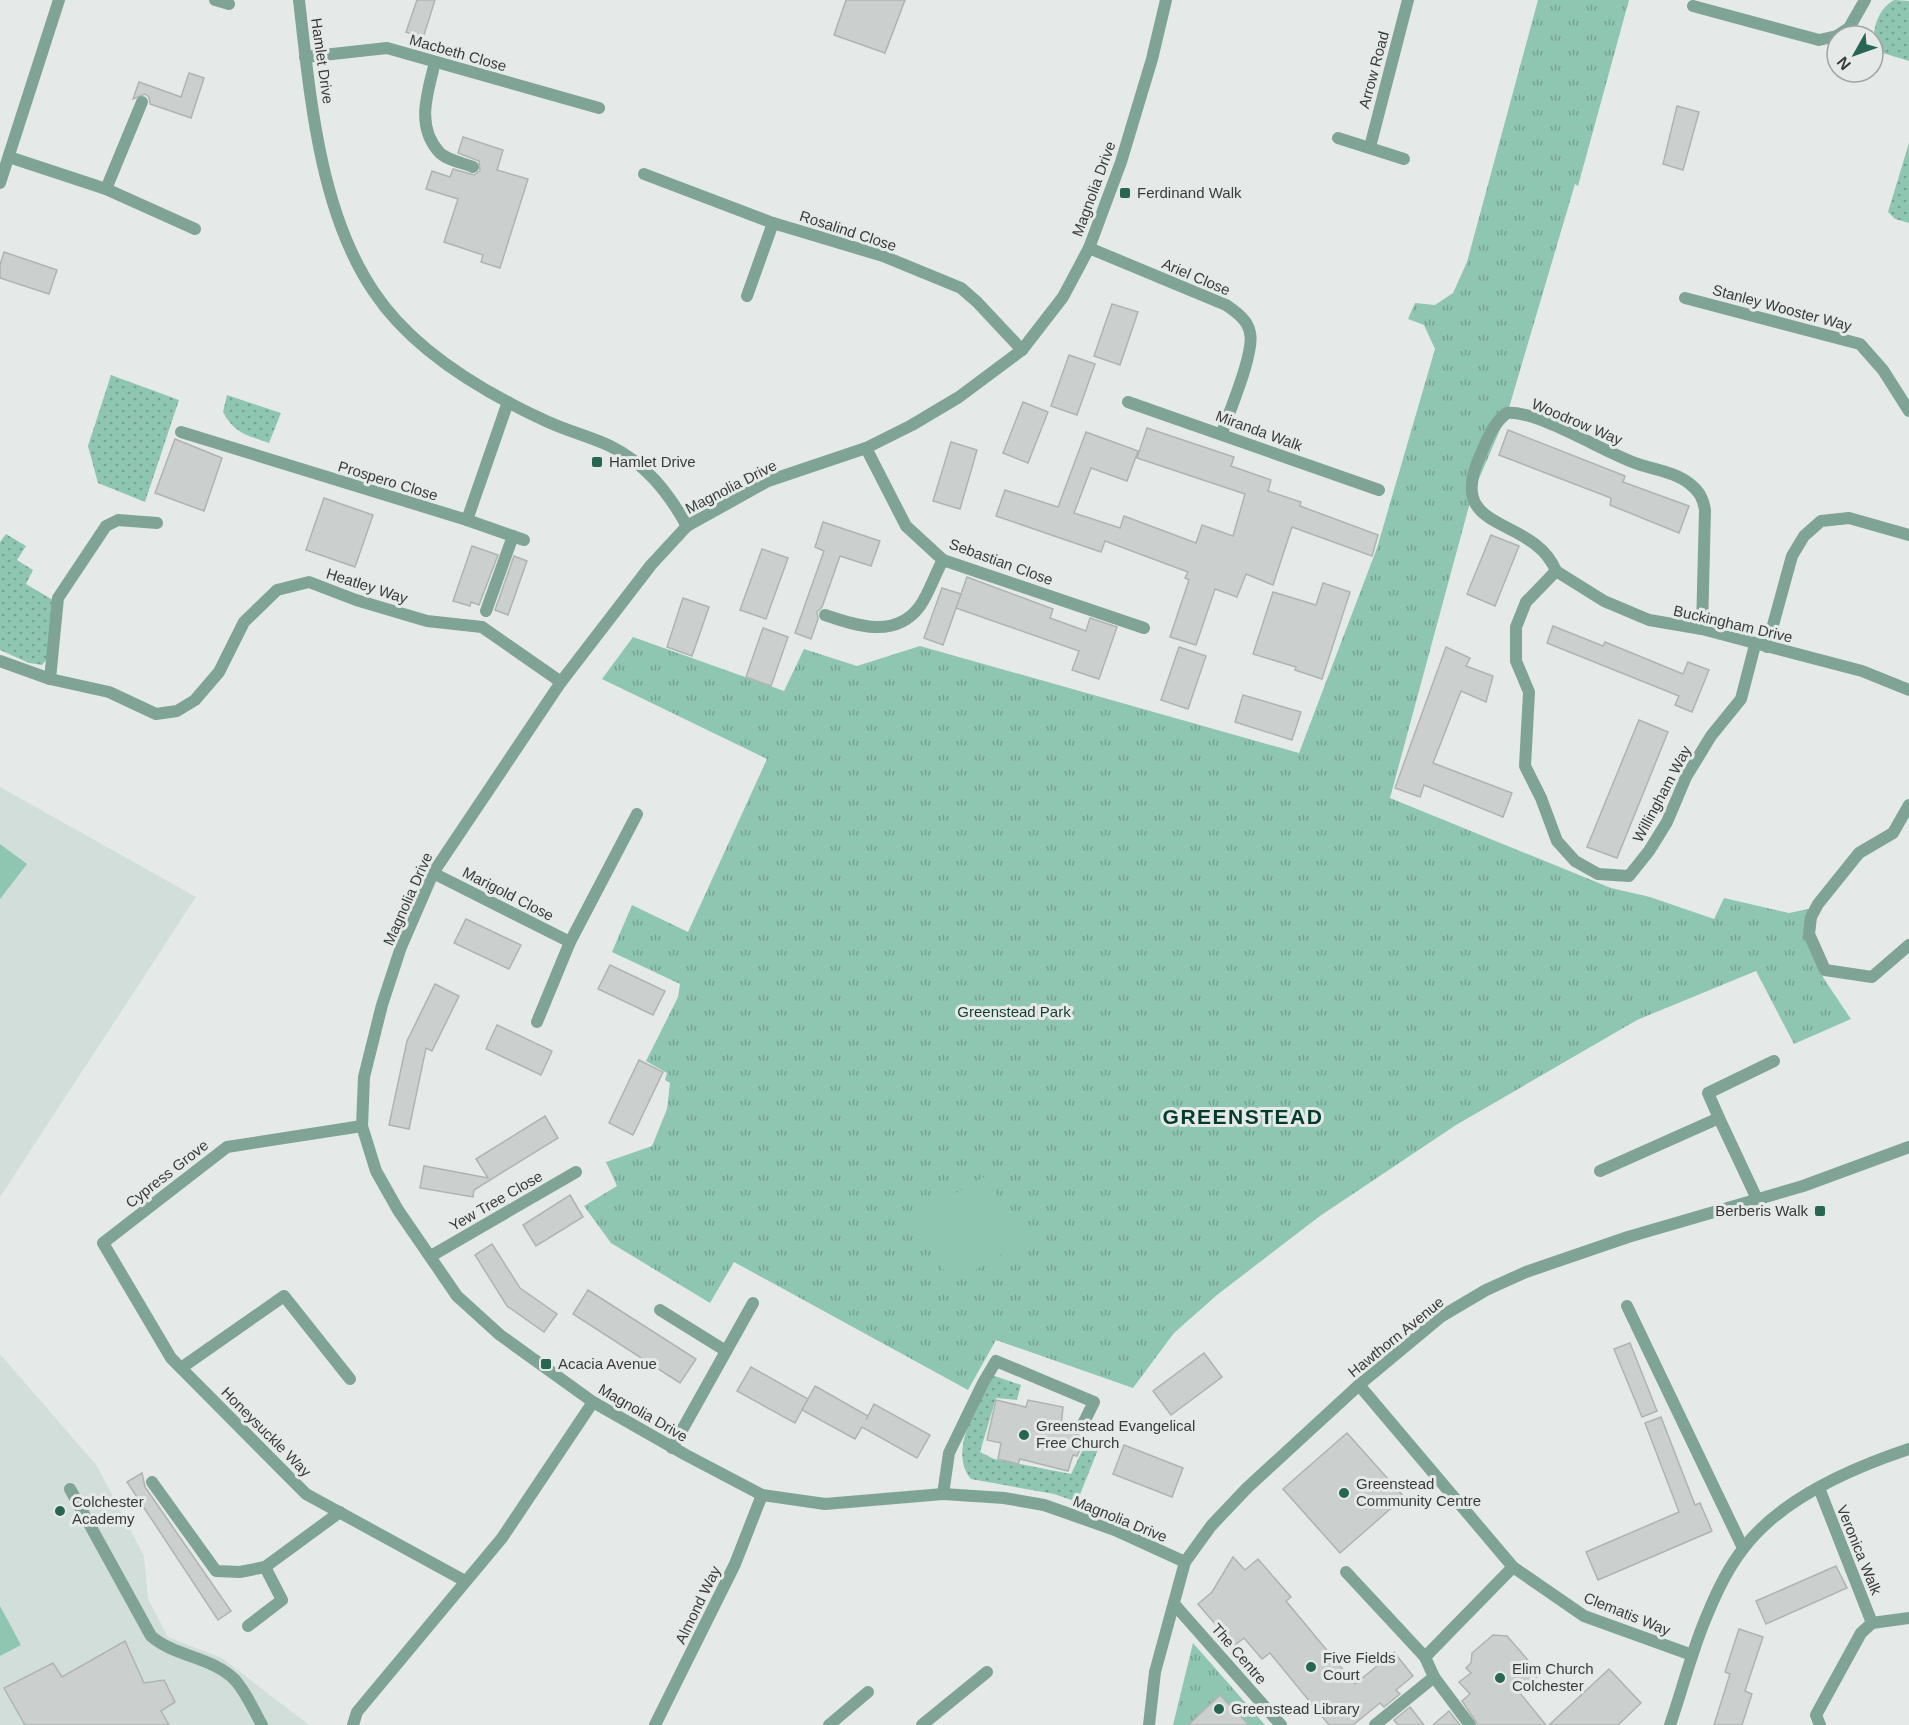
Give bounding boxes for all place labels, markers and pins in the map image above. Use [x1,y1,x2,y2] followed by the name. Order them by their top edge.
[1137,184,1242,201] place label: Ferdinand Walk
[1118,186,1132,200] marker: Ferdinand Walk
[609,453,696,470] place label: Hamlet Drive
[590,455,604,469] marker: Hamlet Drive
[1715,1202,1808,1219] place label: Berberis Walk
[1813,1204,1827,1218] marker: Berberis Walk
[558,1355,657,1372] place label: Acacia Avenue
[539,1357,553,1371] marker: Acacia Avenue
[1036,1417,1195,1451] place label: Greenstead Evangelical Free Church
[1017,1428,1031,1442] marker: Greenstead Evangelical Free Church
[1356,1475,1481,1509] place label: Greenstead Community Centre
[1337,1486,1351,1500] marker: Greenstead Community Centre
[72,1493,144,1527] place label: Colchester Academy
[53,1504,67,1518] marker: Colchester Academy
[1323,1649,1396,1683] place label: Five Fields Court
[1304,1660,1318,1674] marker: Five Fields Court
[1512,1660,1594,1694] place label: Elim Church Colchester
[1493,1671,1507,1685] marker: Elim Church Colchester
[1231,1700,1360,1717] place label: Greenstead Library
[1212,1702,1226,1716] marker: Greenstead Library

